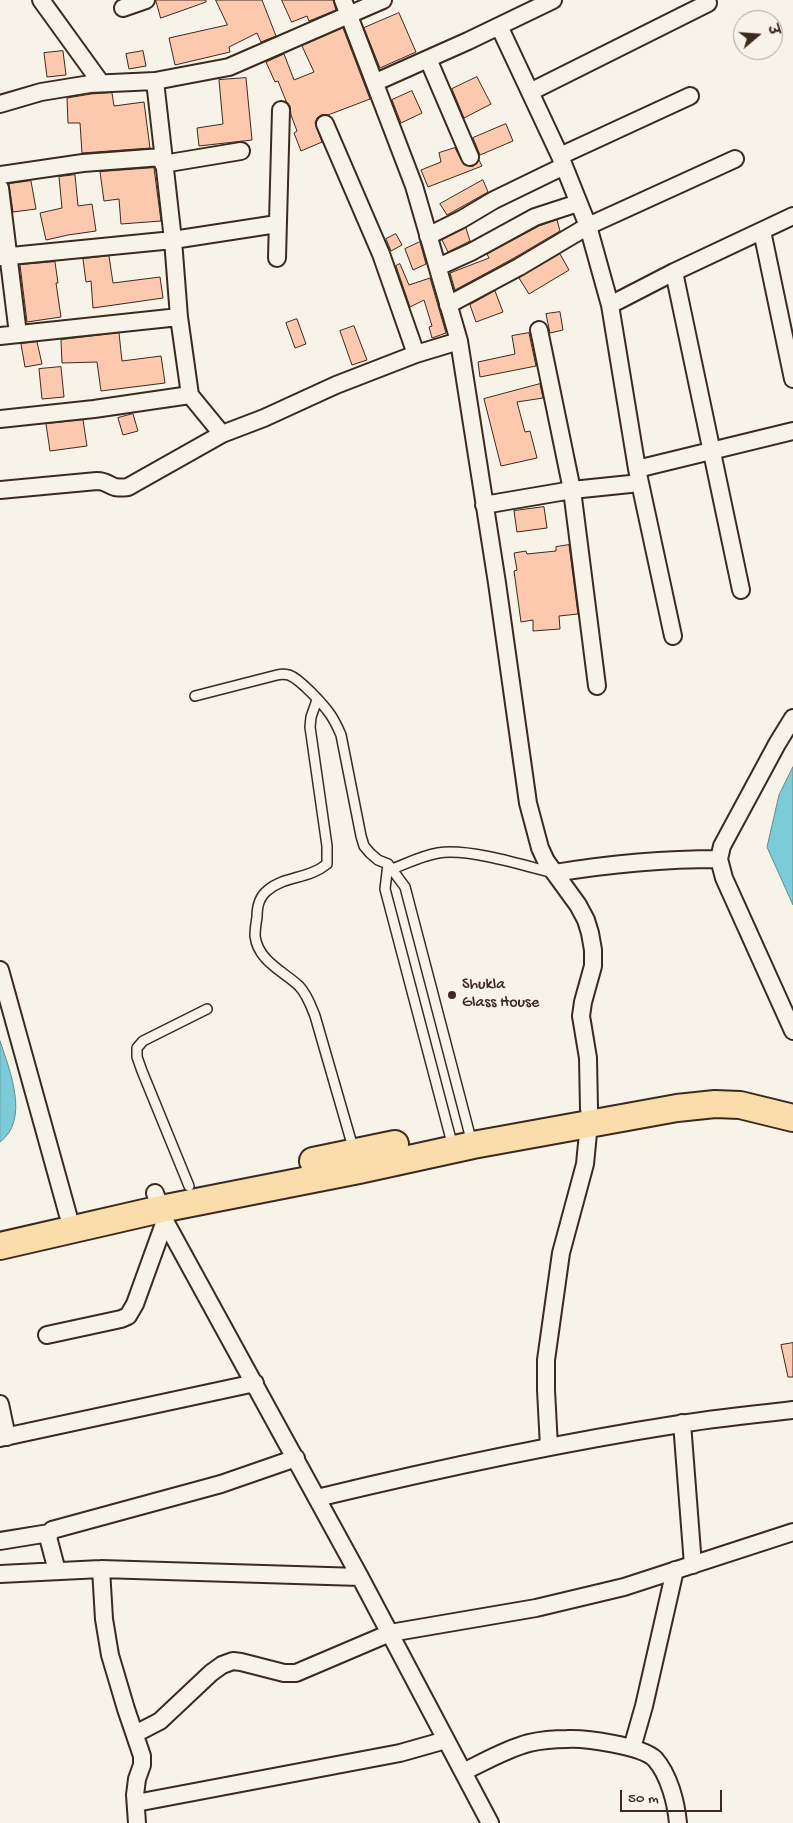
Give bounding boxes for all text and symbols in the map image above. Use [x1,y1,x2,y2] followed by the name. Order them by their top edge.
[733,10,783,60] north arrow
[762,23,781,38] text: उ
[462,976,539,1014] place label: Shukla Glass House
[446,989,458,1001] marker: Shukla Glass House
[623,1780,726,1812] scale bar
[628,1790,659,1808] text: 50 m

